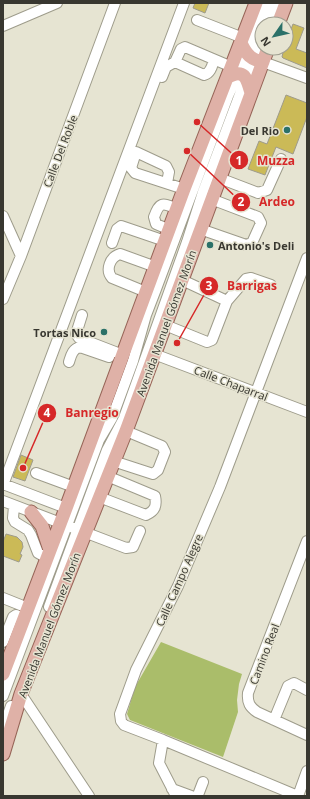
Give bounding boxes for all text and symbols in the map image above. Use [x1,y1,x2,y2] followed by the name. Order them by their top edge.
[254,16,294,56] north arrow
[257,34,274,50] text: N
[39,113,81,189] street label: Calle Del Roble
[241,123,279,138] place label: Del Rio
[282,125,292,135] marker: Del Rio
[229,148,303,172] callout: Muzza
[236,152,242,169] text: 1
[257,152,295,169] text: Muzza
[231,190,303,214] callout: Ardeo
[238,193,245,210] text: 2
[259,193,295,210] text: Ardeo
[218,238,294,253] place label: Antonio's Deli
[205,240,215,250] marker: Antonio's Deli
[132,248,200,398] street label: Avenida Manuel Gómez Morín
[199,274,285,298] callout: Barrigas
[206,277,213,294] text: 3
[227,277,277,294] text: Barrigas
[33,325,96,340] place label: Tortas Nico
[99,327,109,337] marker: Tortas Nico
[192,362,270,404] street label: Calle Chaparral
[37,401,127,425] callout: Banregio
[44,404,51,421] text: 4
[65,404,119,421] text: Banregio
[152,531,206,629] street label: Calle Campo Alegre
[14,550,84,700] street label: Avenida Manuel Gómez Morín
[246,621,282,687] street label: Camino Real

